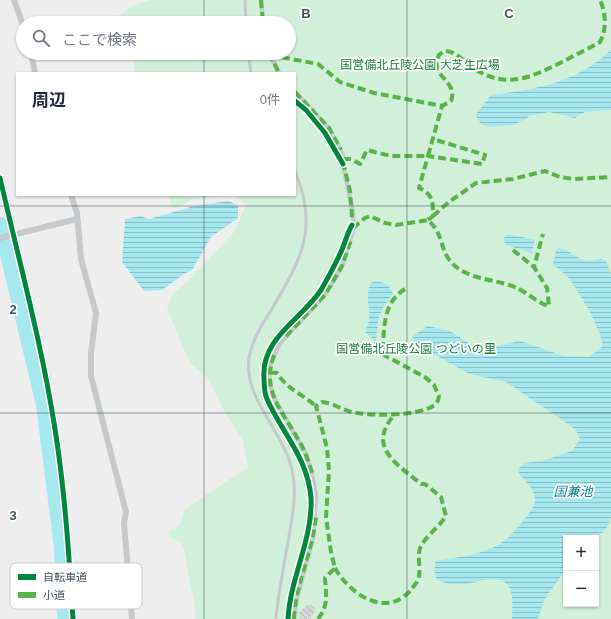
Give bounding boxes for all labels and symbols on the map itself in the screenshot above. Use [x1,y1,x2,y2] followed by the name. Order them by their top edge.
[301,6,311,21] text: B
[504,6,514,21] text: C
[340,58,500,72] park label: 国営備北丘陵公園 大芝生広場
[9,302,17,317] text: 2
[336,342,496,356] park label: 国営備北丘陵公園 つどいの里
[553,484,594,499] water label: 国兼池
[9,508,17,523] text: 3
[10,563,142,609] legend
[43,571,87,583] text: 自転車道
[43,589,65,601] text: 小道

